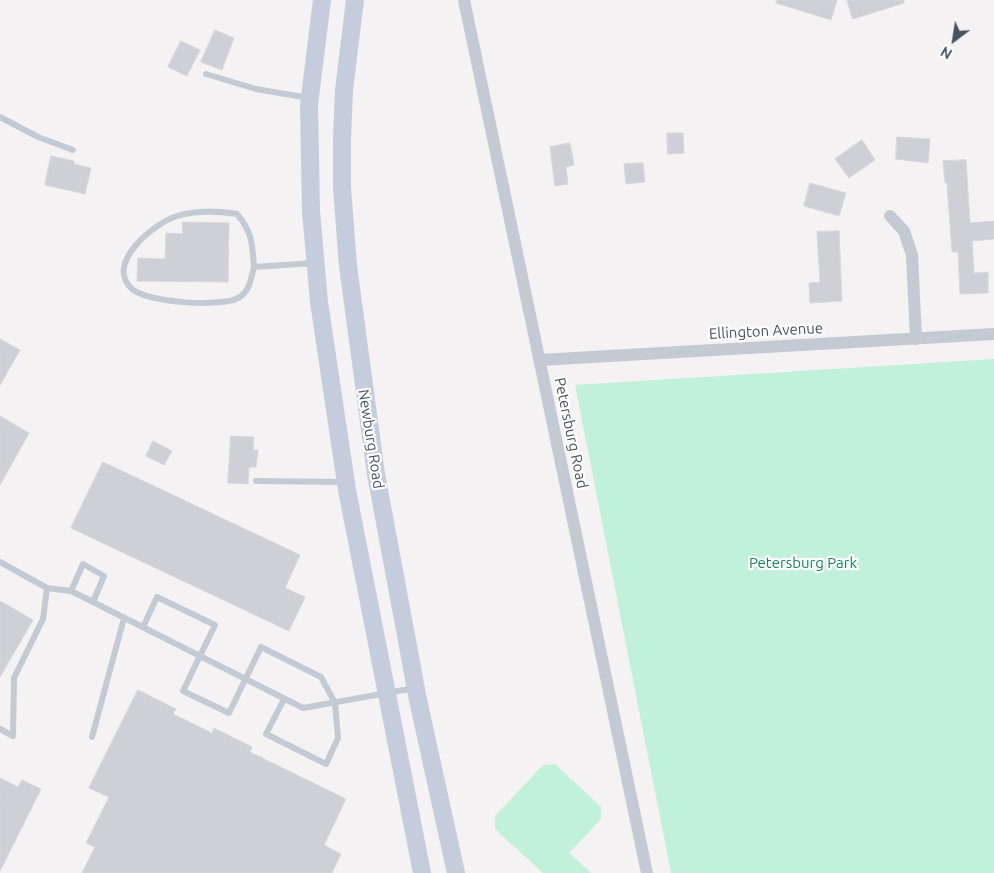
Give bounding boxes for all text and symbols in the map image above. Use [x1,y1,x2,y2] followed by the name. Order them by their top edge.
[929,15,979,65] north arrow
[938,43,955,62] text: N
[708,319,824,343] street label: Ellington Avenue
[550,376,592,490] street label: Petersburg Road
[354,388,388,490] street label: Newburg Road
[749,554,857,572] park label: Petersburg Park

